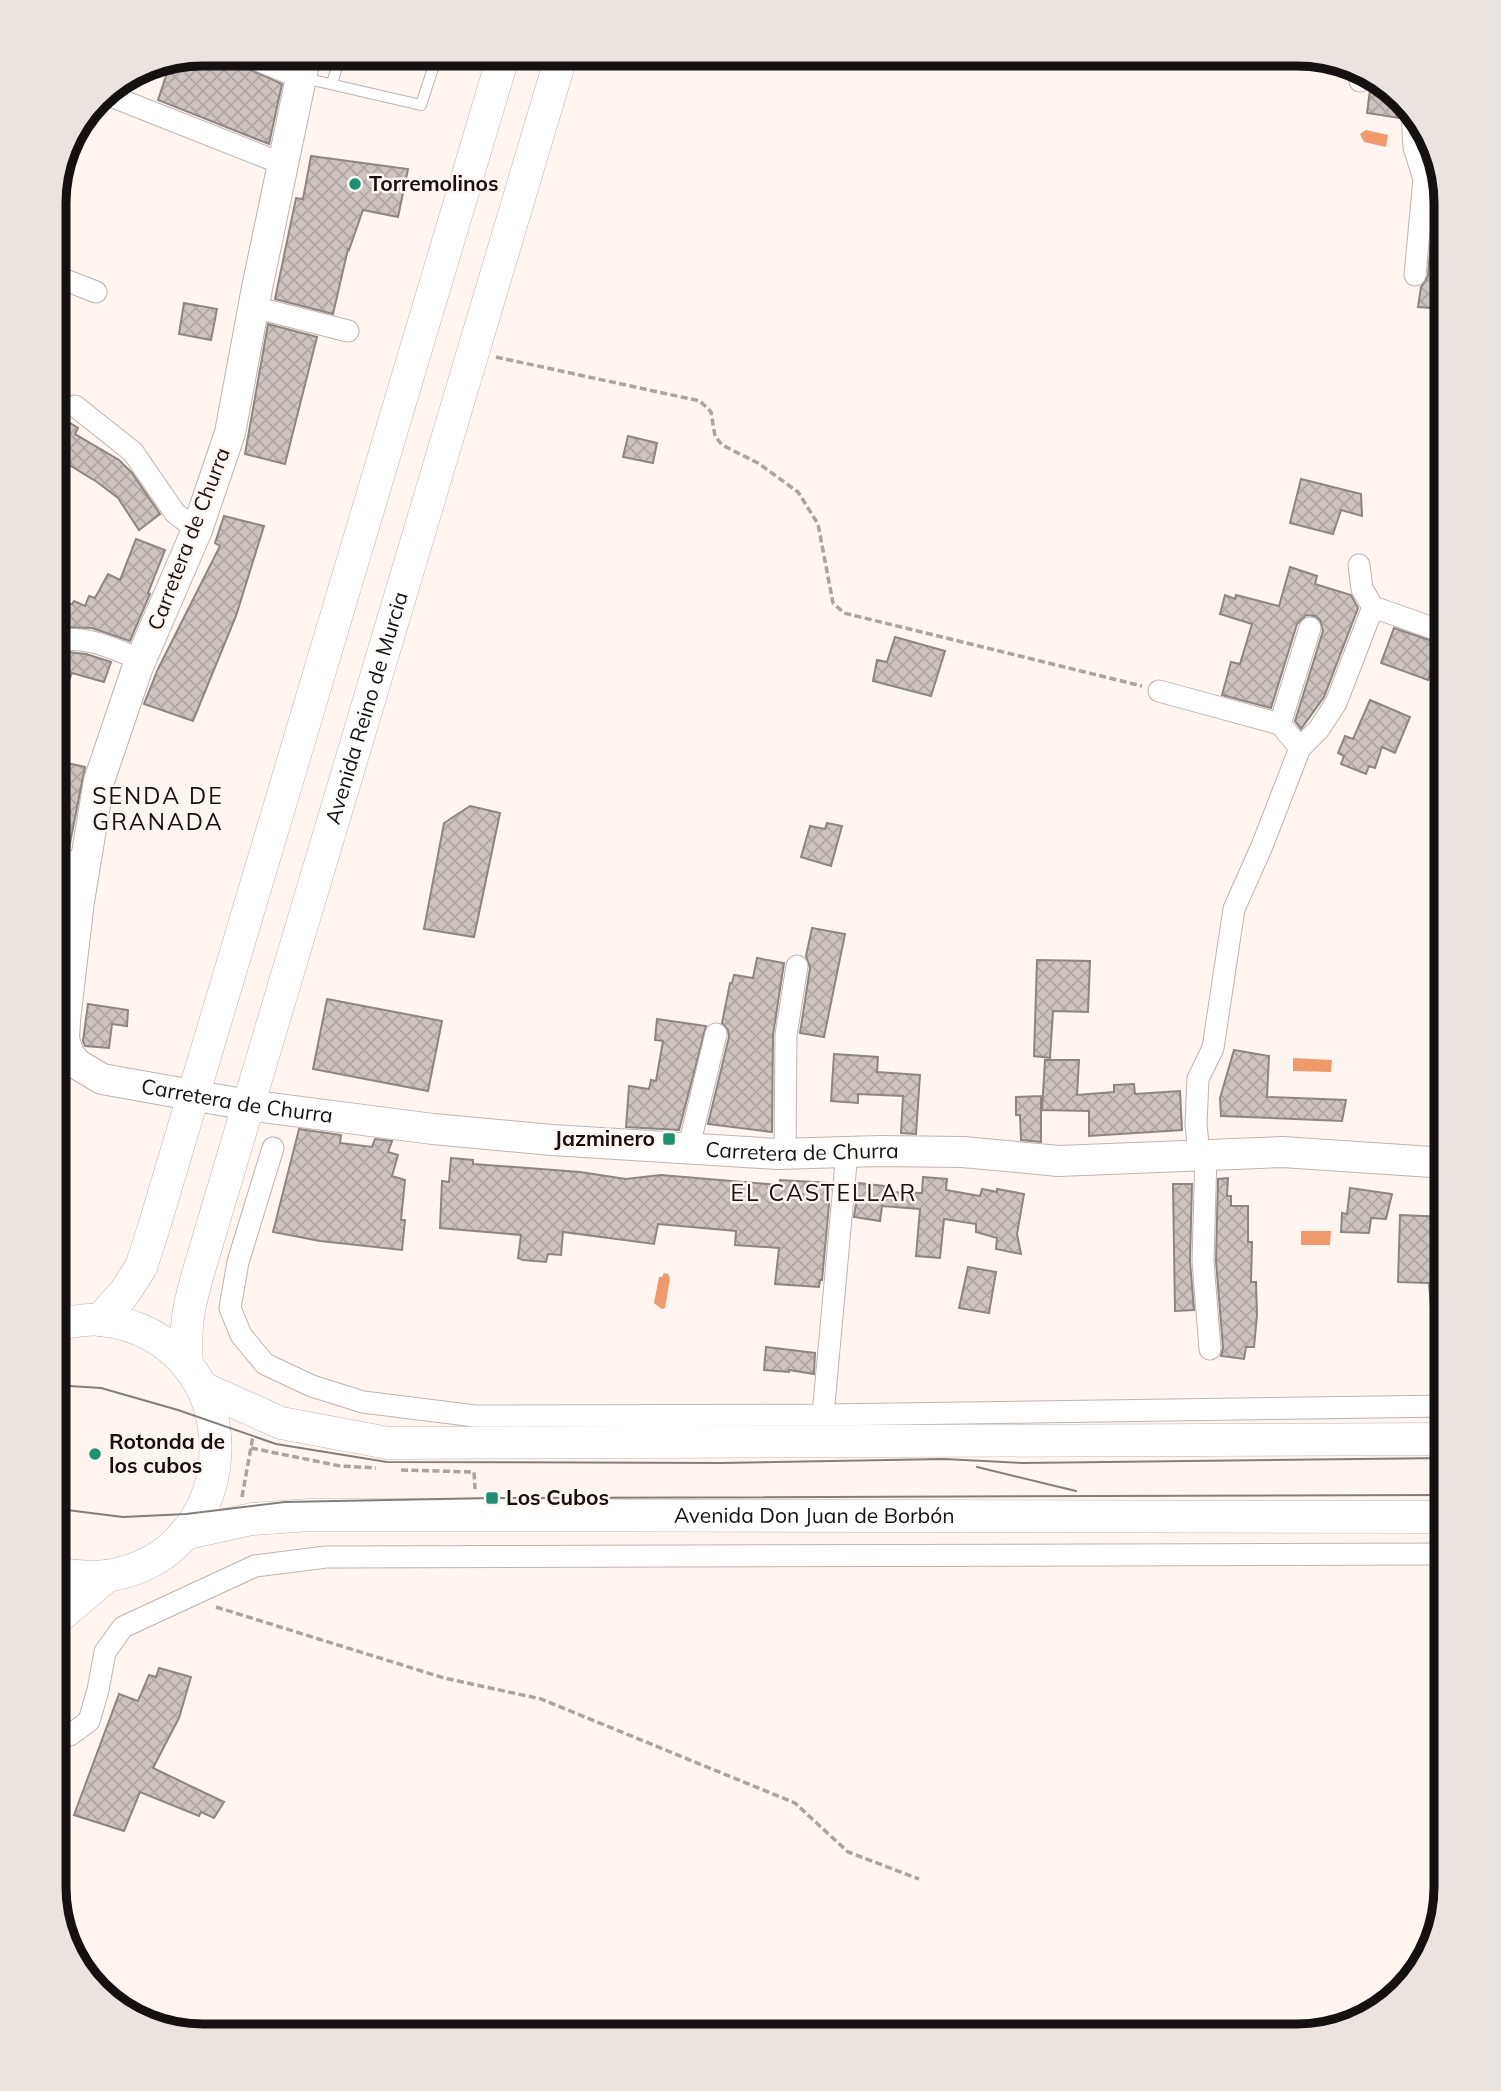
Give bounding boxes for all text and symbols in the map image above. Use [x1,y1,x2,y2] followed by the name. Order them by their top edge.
[369,170,499,196] place label: Torremolinos
[347,176,363,192] marker: Torremolinos
[141,444,235,634] street label: Carretera de Churra
[319,588,413,827] street label: Avenida Reino de Murcia
[92,781,224,836] district label: SENDA DE GRANADA
[139,1072,334,1128] street label: Carretera de Churra
[554,1125,655,1151] place label: Jazminero
[661,1131,677,1147] marker: Jazminero
[705,1136,899,1166] street label: Carretera de Churra
[731,1178,917,1207] district label: EL CASTELLAR
[109,1428,225,1478] place label: Rotonda de los cubos
[87,1446,103,1462] marker: Rotonda de los cubos
[506,1484,609,1510] place label: Los Cubos
[484,1490,500,1506] marker: Los Cubos
[674,1502,955,1528] street label: Avenida Don Juan de Borbón

